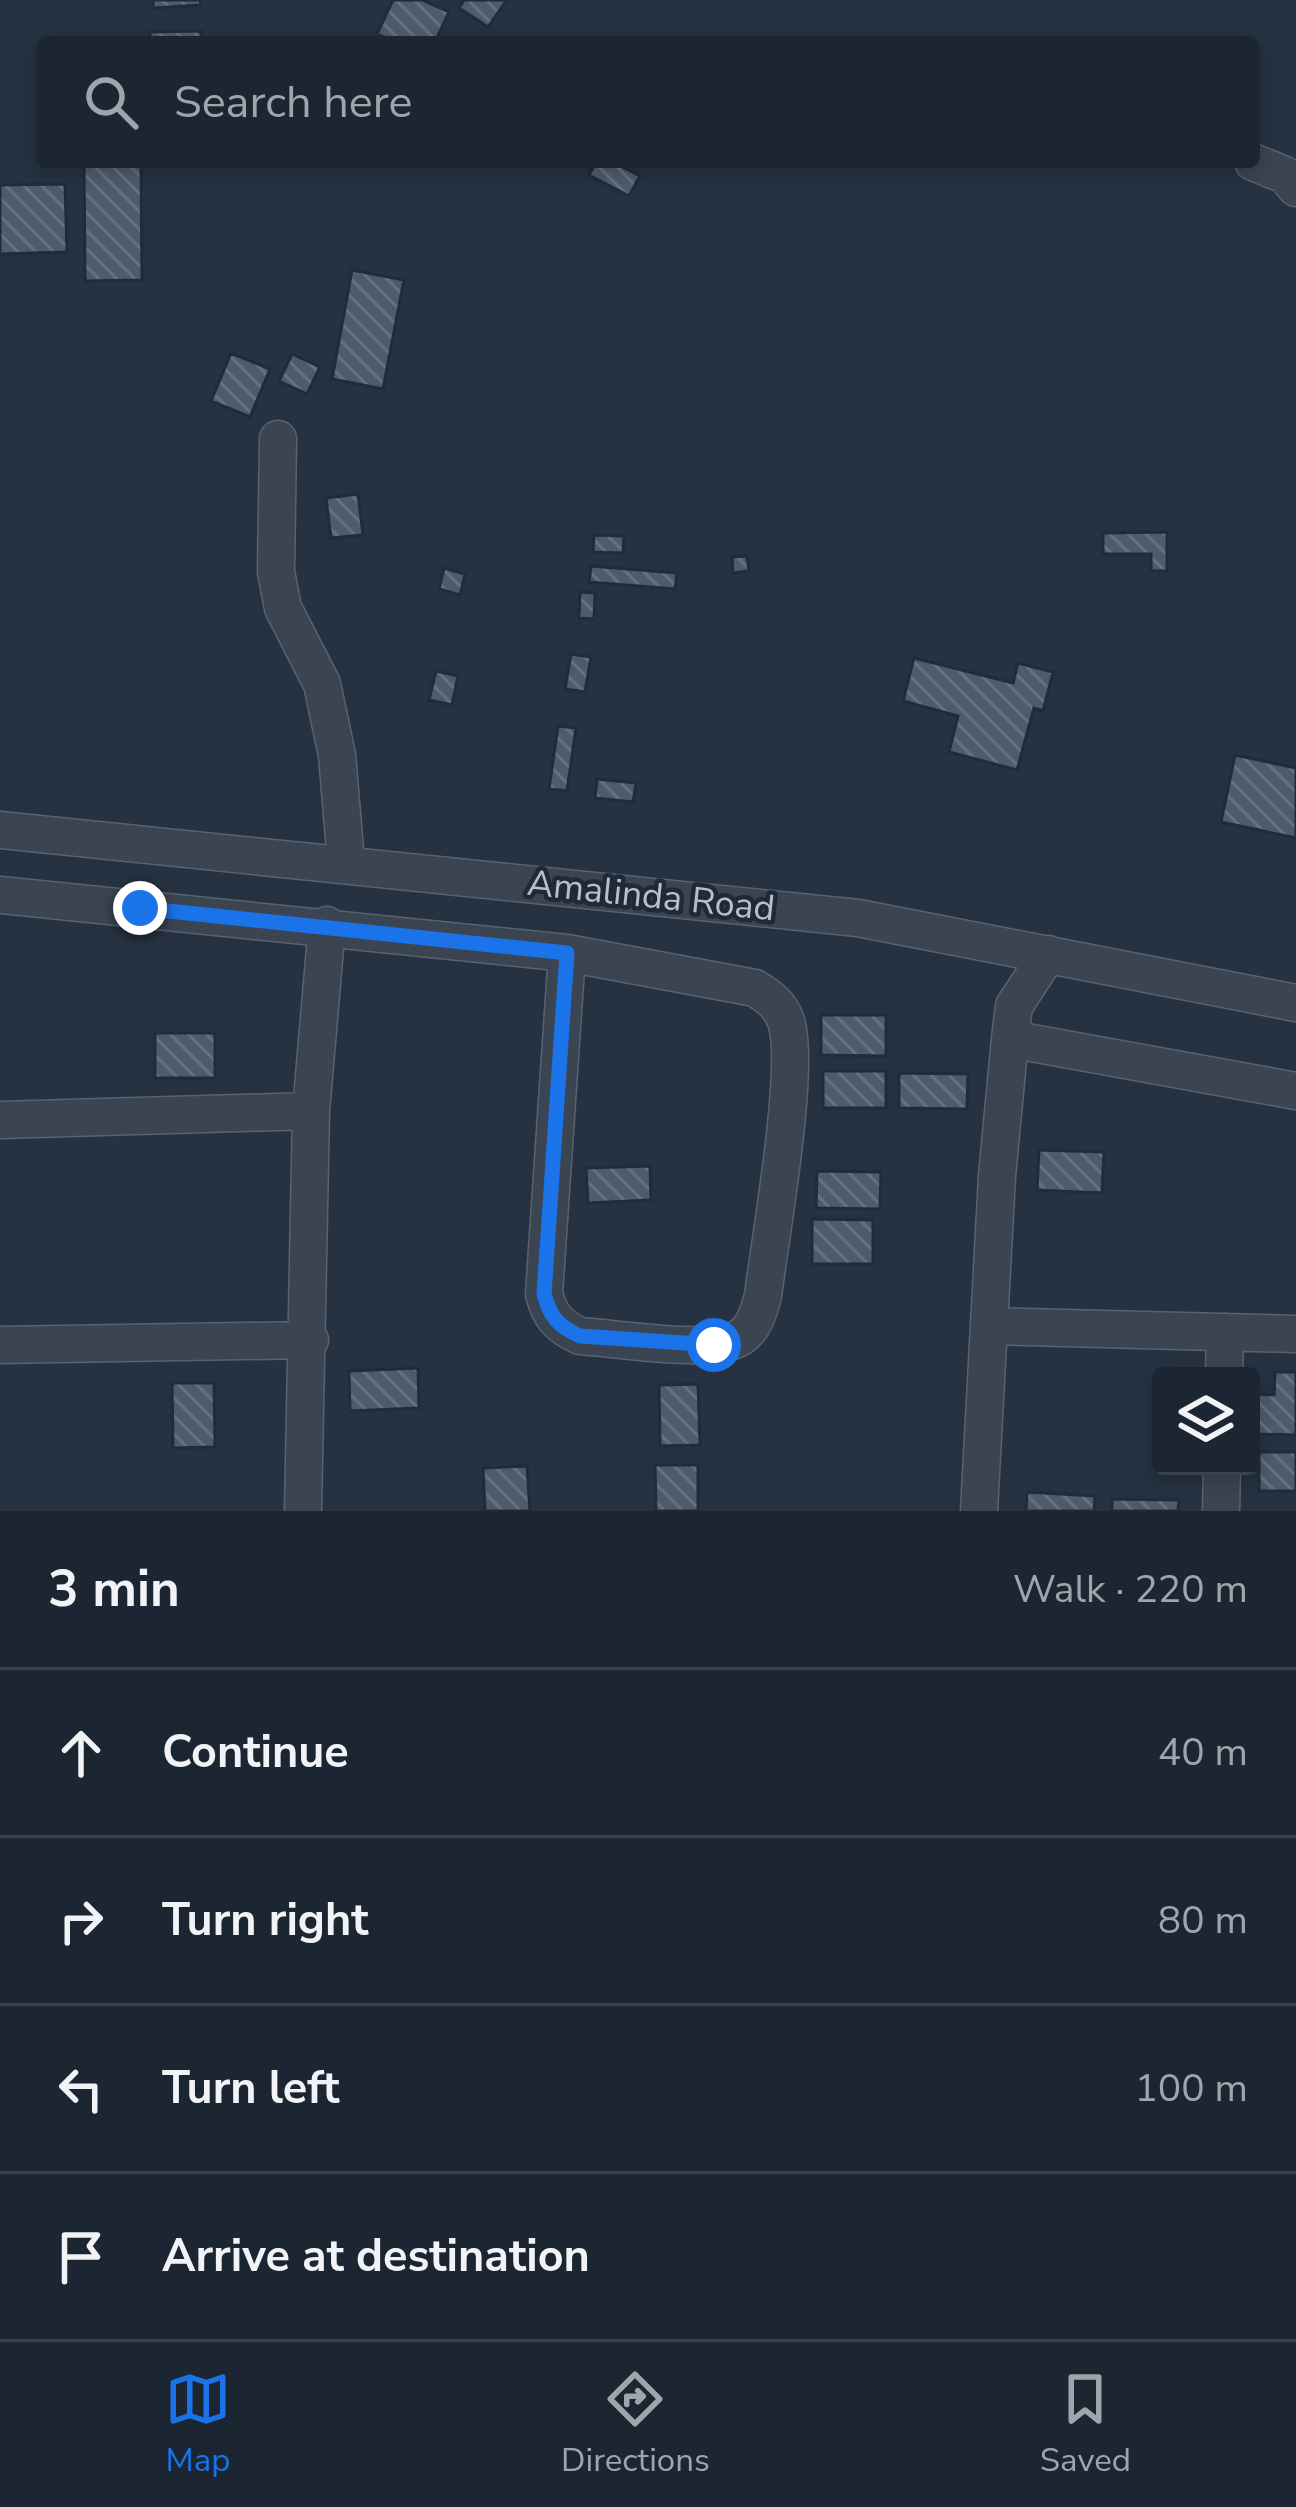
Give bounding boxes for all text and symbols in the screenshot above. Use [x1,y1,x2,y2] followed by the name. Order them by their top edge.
[36,36,1260,168] search box
[78,69,144,135] icon: search
[174,72,413,133] text: Search here
[525,859,777,933] street label: Amalinda Road
[113,881,167,935] route end
[687,1318,741,1372] route start
[1152,1367,1260,1475] map controls
[1152,1367,1260,1475] button: layers
[48,1554,180,1624] text: 3 min
[1013,1563,1248,1616] text: Walk · 220 m
[48,1720,114,1786] icon: ahead
[162,1722,349,1783] text: Continue
[1158,1726,1248,1779] text: 40 m
[48,1888,114,1954] icon: right
[162,1890,369,1951] text: Turn right
[1158,1894,1248,1947] text: 80 m
[48,2056,114,2122] icon: left
[162,2058,340,2119] text: Turn left
[1134,2062,1248,2115] text: 100 m
[48,2224,114,2290] icon: arrive
[162,2226,590,2287] text: Arrive at destination
[165,2366,231,2483] tab: Map
[561,2366,710,2483] tab: Directions
[1040,2366,1131,2483] tab: Saved

